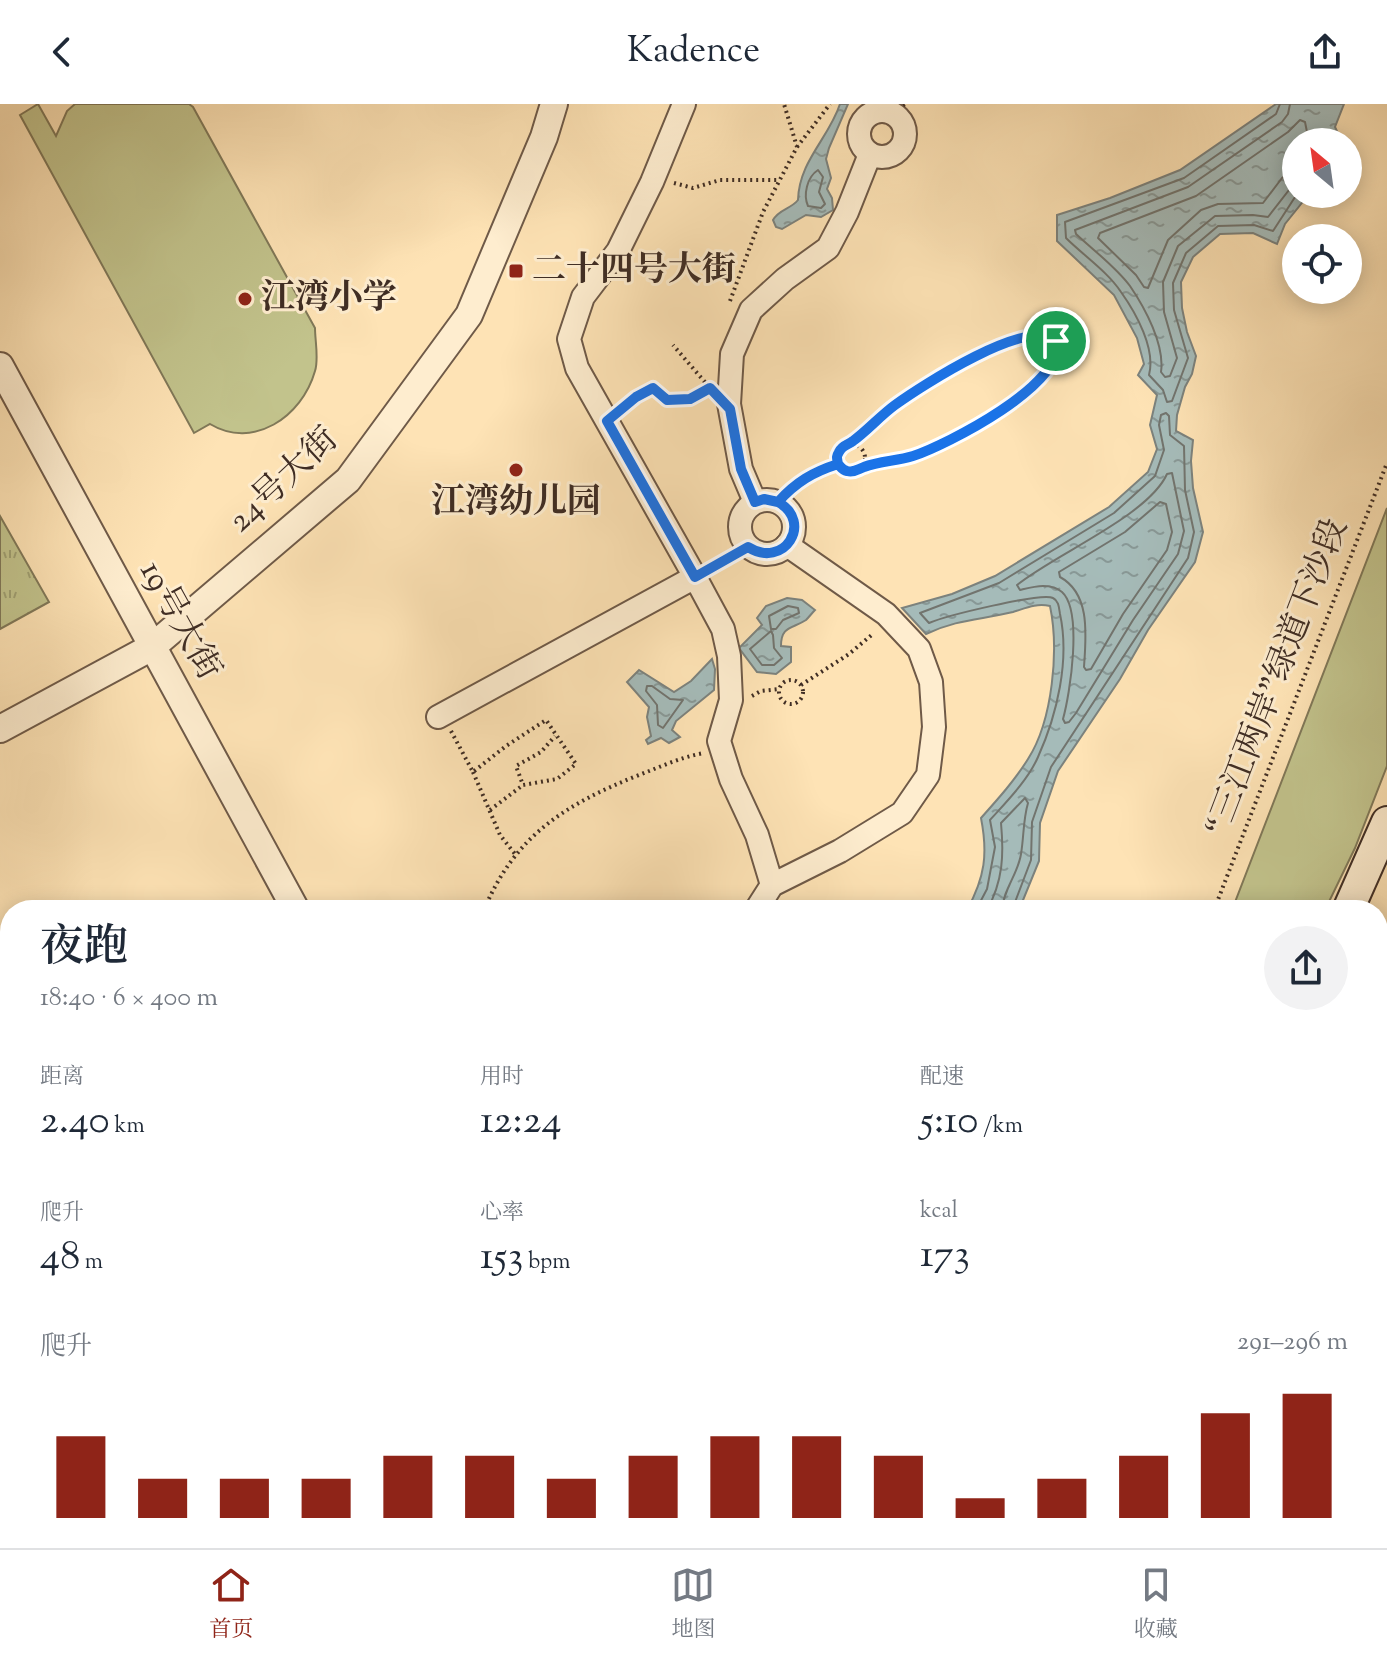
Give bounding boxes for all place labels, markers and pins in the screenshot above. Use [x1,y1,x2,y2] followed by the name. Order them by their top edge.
[532,247,736,296] place label: 二十四号大街
[507,262,525,280] marker: 二十四号大街
[261,275,397,324] place label: 江湾小学
[236,290,254,308] marker: 江湾小学
[1022,307,1090,375] pin
[507,461,525,479] marker: 江湾幼儿园
[431,479,601,528] place label: 江湾幼儿园

